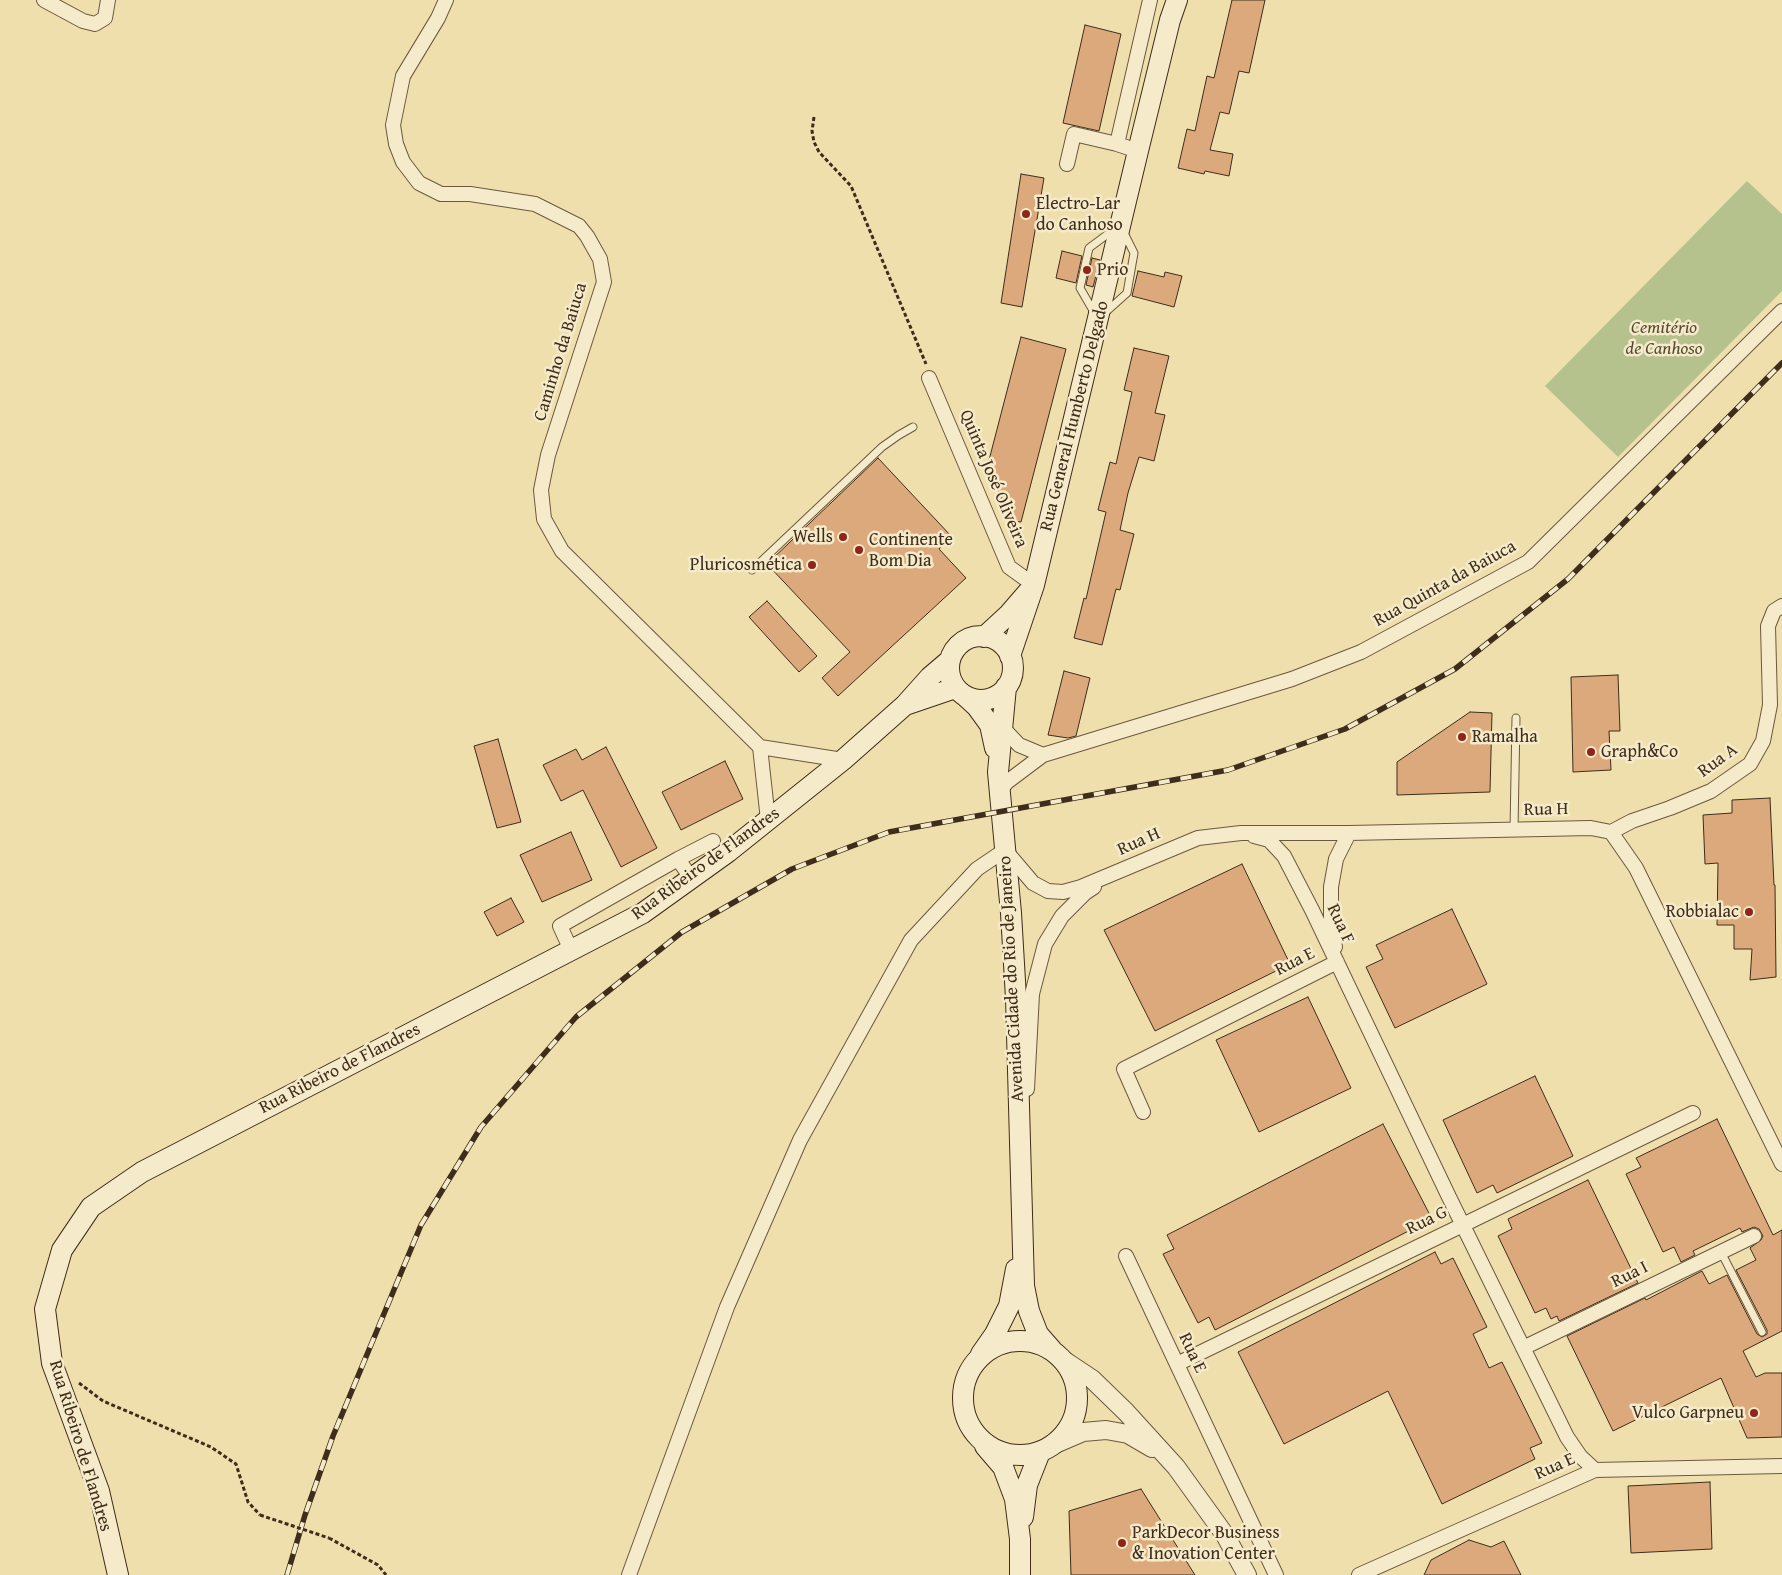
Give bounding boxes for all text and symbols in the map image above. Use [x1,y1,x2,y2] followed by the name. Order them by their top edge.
[1036,193,1123,235] place label: Electro-Lar do Canhoso
[1020,208,1032,220] marker: Electro-Lar do Canhoso
[1097,259,1128,281] place label: Prio
[1081,264,1093,276] marker: Prio
[530,280,592,424] street label: Caminho da Baiuca
[1036,299,1114,533] street label: Rua General Humberto Delgado
[1626,317,1702,359] park label: Cemitério de Canhoso
[954,407,1032,551] street label: Quinta José Oliveira
[793,526,833,548] place label: Wells
[869,529,953,572] place label: Continente Bom Dia
[837,531,849,543] marker: Wells
[1370,536,1520,632] street label: Rua Quinta da Baiuca
[853,544,865,556] marker: Continente Bom Dia
[690,554,802,576] place label: Pluricosmética
[806,559,818,571] marker: Pluricosmética
[1472,726,1538,748] place label: Ramalha
[1456,731,1468,743] marker: Ramalha
[1694,739,1742,783] street label: Rua A
[1601,741,1678,763] place label: Graph&Co
[1585,746,1597,758] marker: Graph&Co
[1524,799,1568,821] street label: Rua H
[628,803,784,925] street label: Rua Ribeiro de Flandres
[1114,823,1164,861] street label: Rua H
[995,855,1029,1103] street label: Avenida Cidade do Rio de Janeiro
[1321,901,1359,947] street label: Rua F
[1666,901,1739,923] place label: Robbialac
[1743,906,1755,918] marker: Robbialac
[1272,943,1318,981] street label: Rua E
[256,1019,424,1119] street label: Rua Ribeiro de Flandres
[1403,1202,1451,1240] street label: Rua G
[1608,1257,1652,1293] street label: Rua I
[1173,1330,1211,1376] street label: Rua E
[44,1358,116,1534] street label: Rua Ribeiro de Flandres
[1632,1402,1744,1424] place label: Vulco Garpneu
[1748,1407,1760,1419] marker: Vulco Garpneu
[1532,1449,1578,1485] street label: Rua E
[1132,1522,1280,1565] place label: ParkDecor Business & Inovation Center
[1116,1537,1128,1549] marker: ParkDecor Business & Inovation Center

